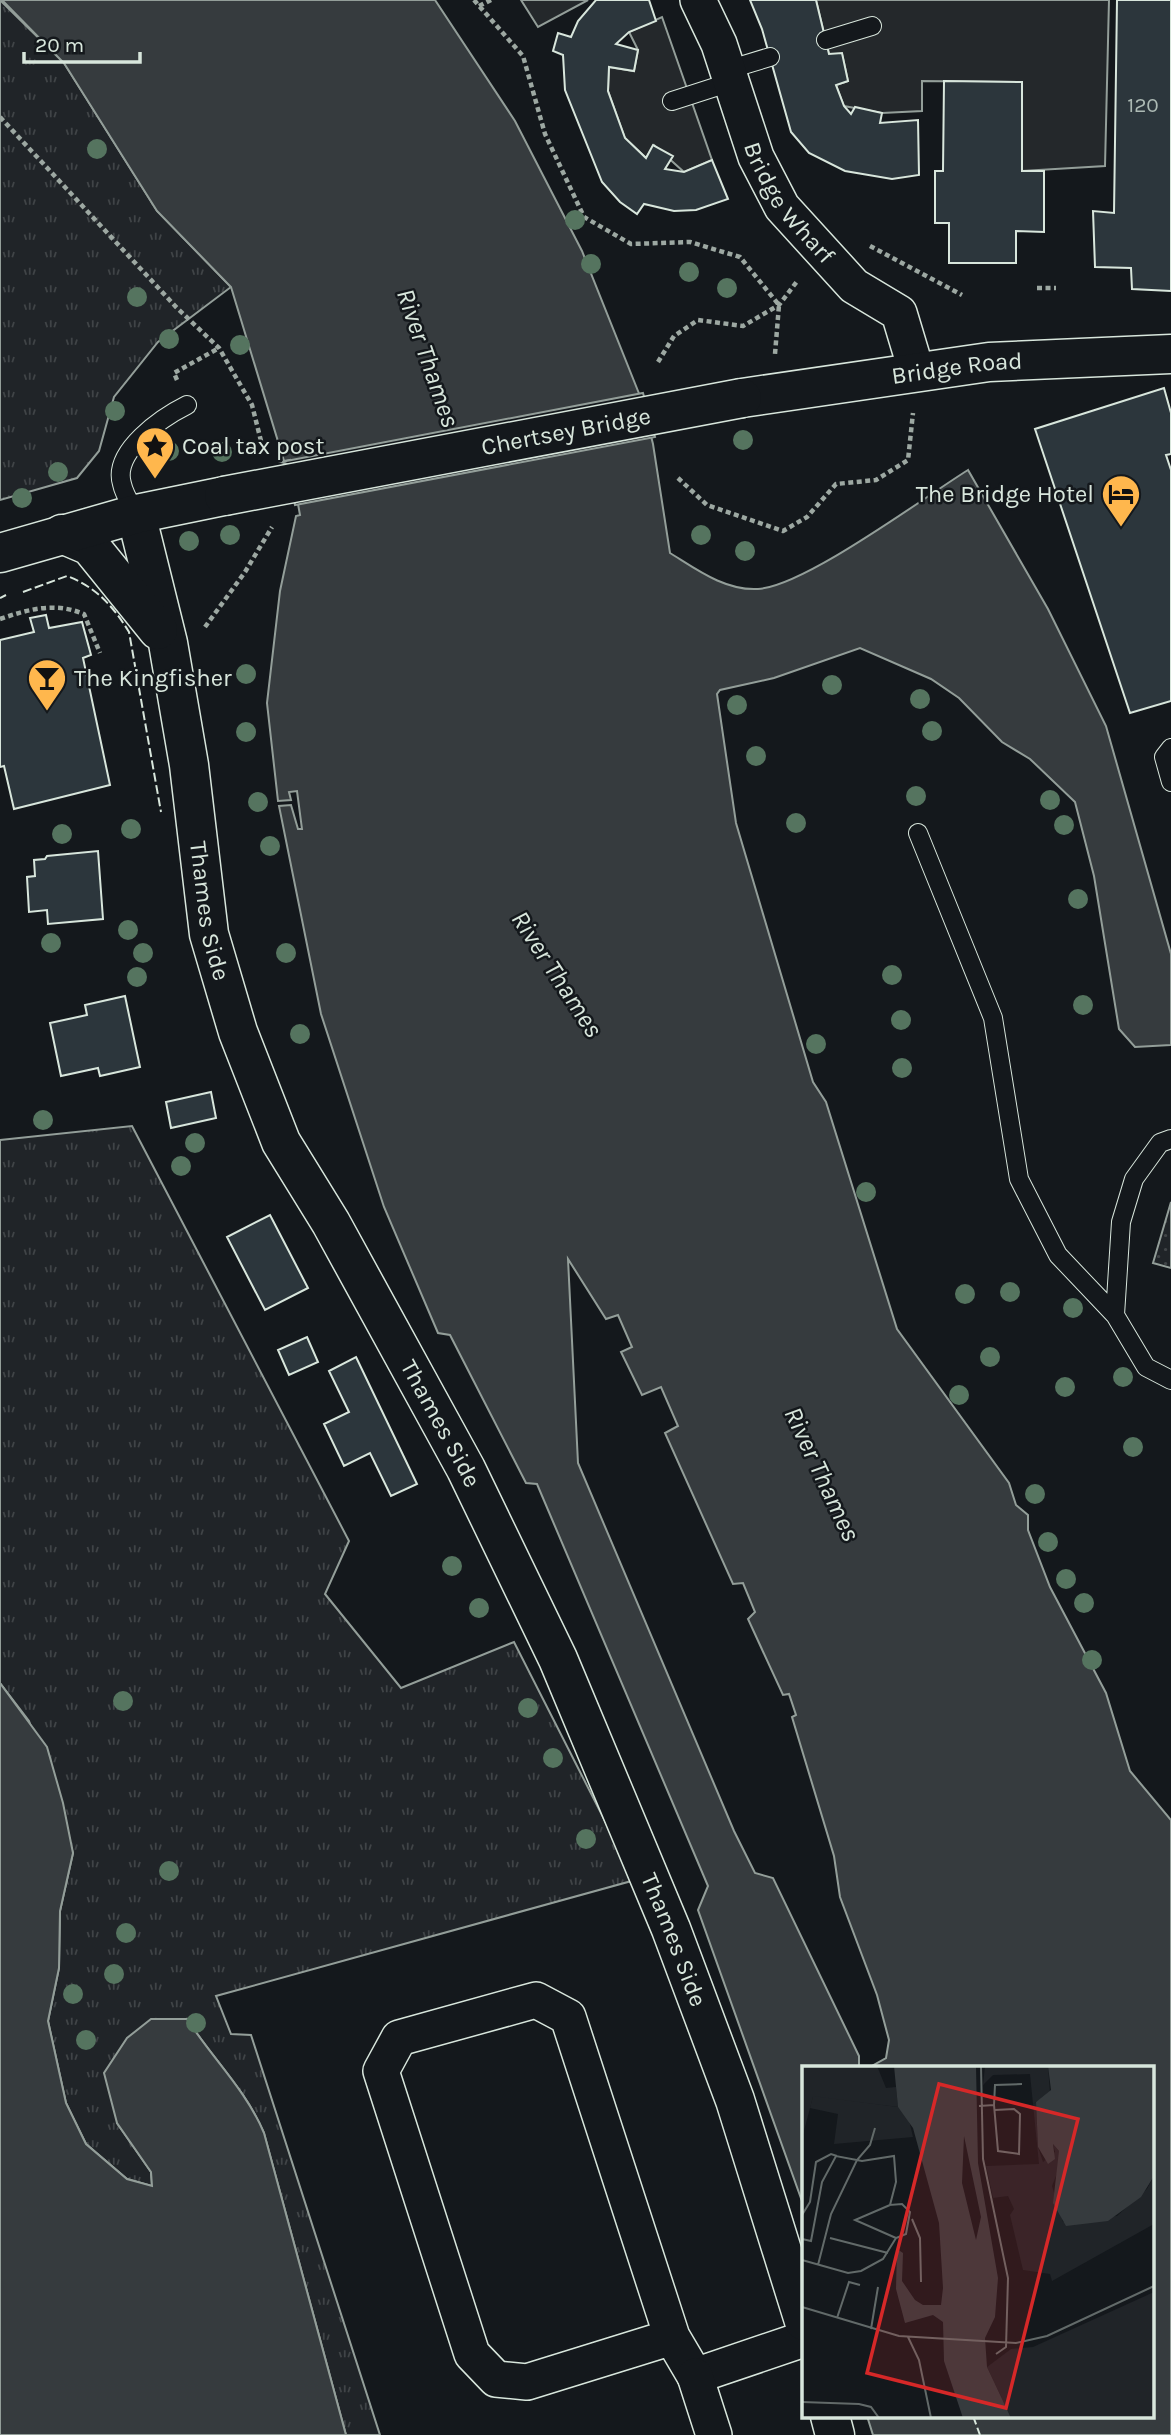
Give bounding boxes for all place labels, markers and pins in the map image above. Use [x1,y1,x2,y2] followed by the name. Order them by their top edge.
[134,425,176,480] place icon: Coal tax post
[182,432,324,460] place label: Coal tax post
[1100,473,1142,528] hotel icon: The Bridge Hotel
[916,480,1094,508] place label: The Bridge Hotel
[26,657,68,712] bar icon: The Kingfisher
[74,664,232,692] place label: The Kingfisher

